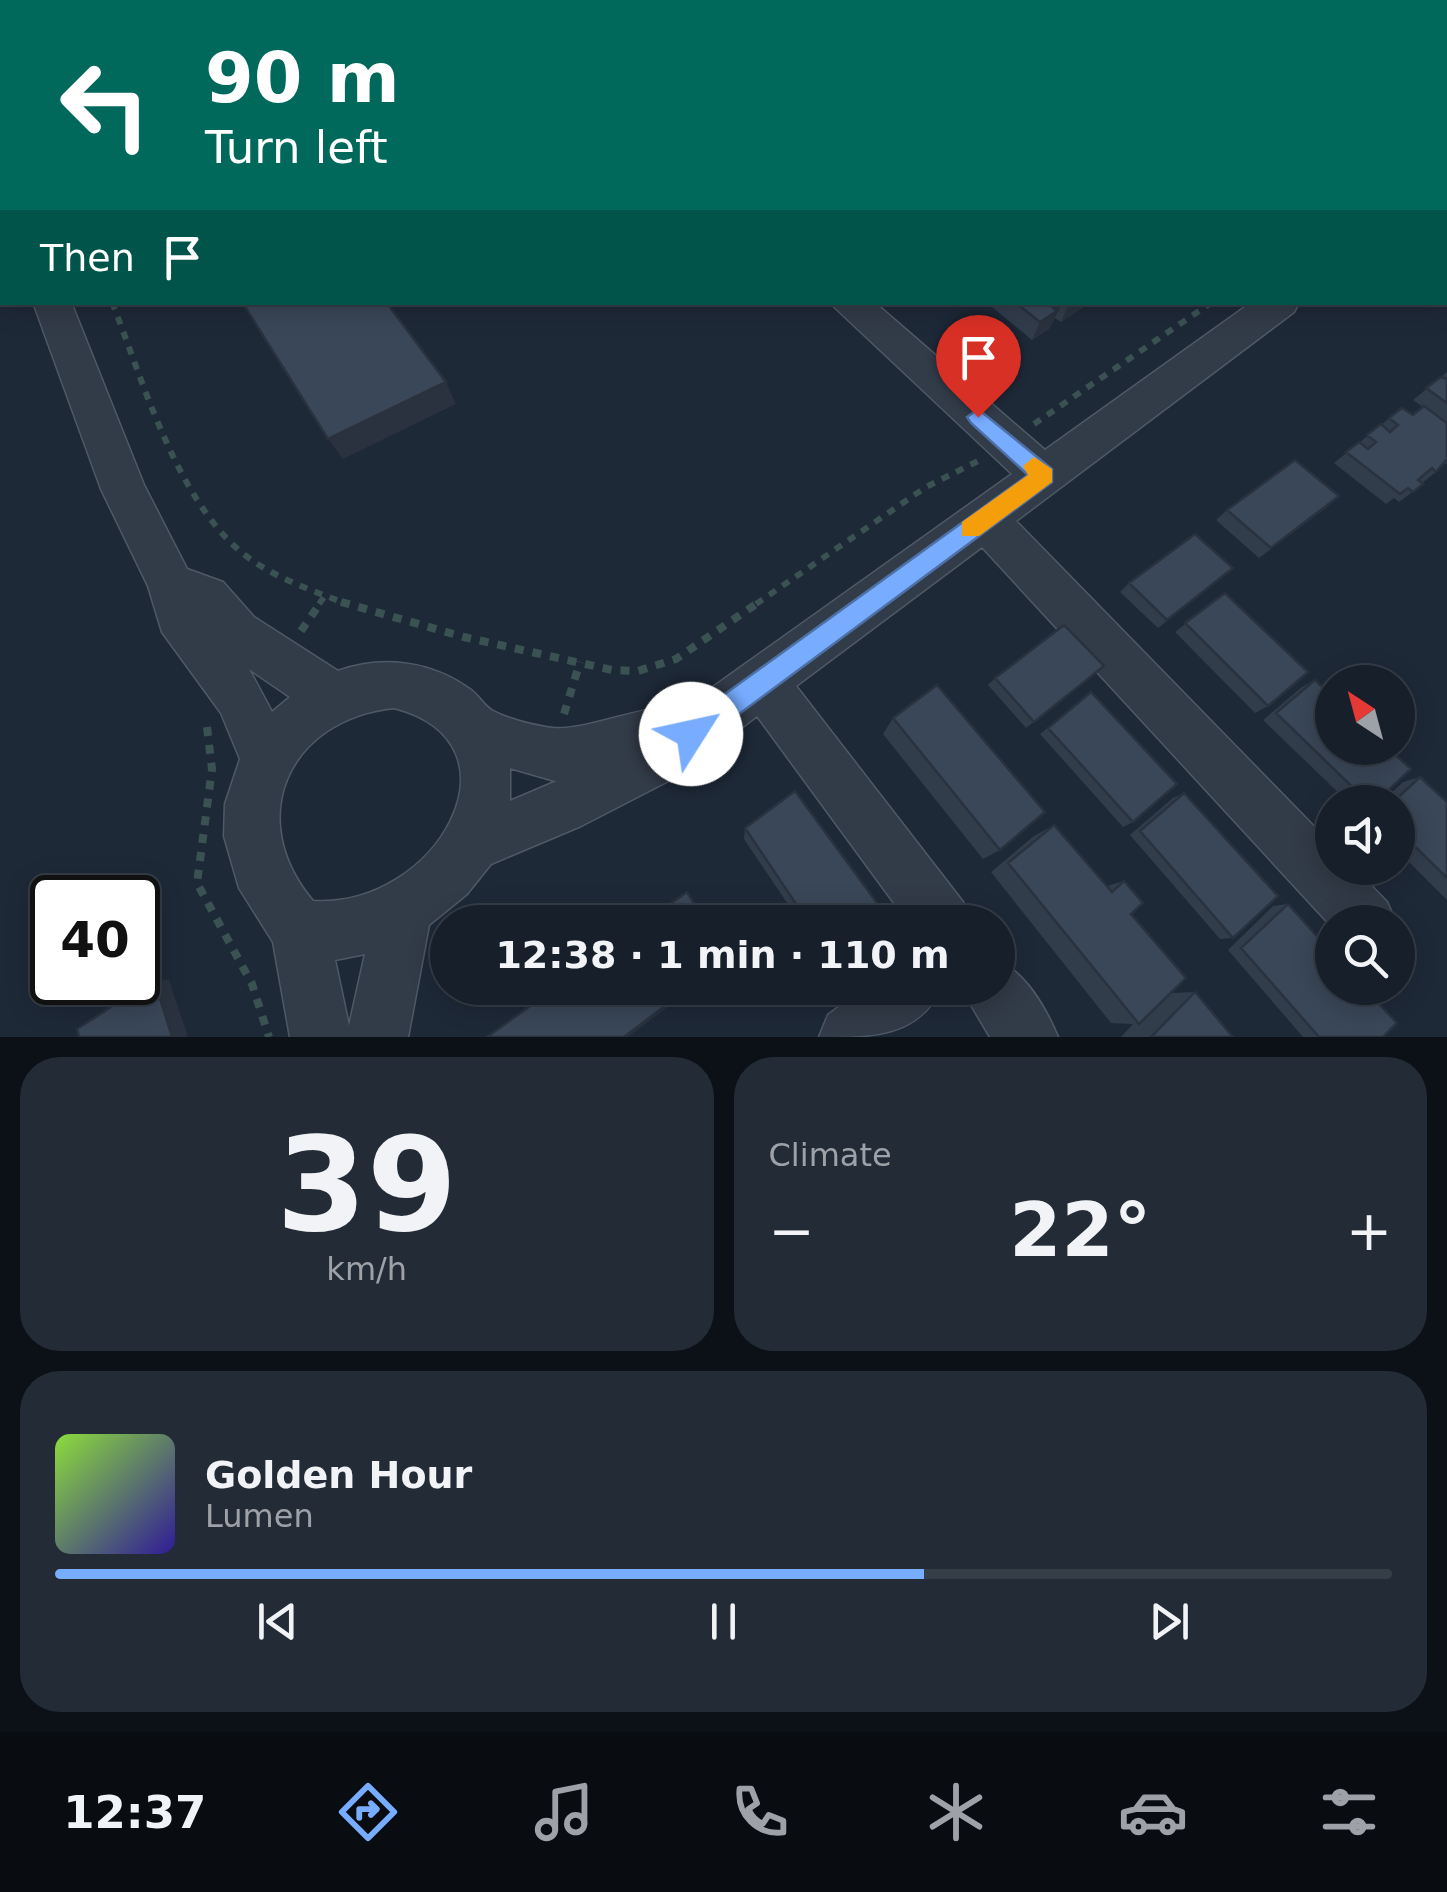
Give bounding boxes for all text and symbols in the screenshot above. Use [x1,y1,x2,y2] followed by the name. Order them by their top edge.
[205,37,400,119] text: 90 m
[40,40,170,170] icon: left
[205,121,388,174] text: Turn left
[155,230,210,285] icon: arrive
[40,236,135,280] text: Then
[936,315,1021,418] pin
[951,330,1006,385] icon: arrive
[1315,665,1415,765] north arrow
[1315,665,1415,1005] map controls
[639,682,743,786] position arrow
[1315,785,1415,885] button: sound
[30,875,160,1005] speed limit sign: 40
[1315,905,1415,1005] button: search
[495,933,950,977] text: 12:38 · 1 min · 110 m
[276,1109,457,1261] text: 39
[769,1136,892,1174] text: Climate
[1009,1186,1151,1274] text: 22°
[769,1199,815,1263] text: −
[1346,1199,1392,1263] text: +
[326,1250,407,1288] text: km/h
[205,1453,472,1497] text: Golden Hour
[205,1497,314,1535] text: Lumen
[250,1594,305,1649] icon: previous
[696,1594,751,1649] icon: pause
[1142,1594,1197,1649] icon: next
[333,1777,403,1847] icon: directions
[529,1777,599,1847] icon: music
[725,1777,795,1847] icon: phone
[921,1777,991,1847] icon: climate
[1118,1777,1188,1847] icon: car
[1314,1777,1384,1847] icon: filters
[63,1786,206,1839] text: 12:37

